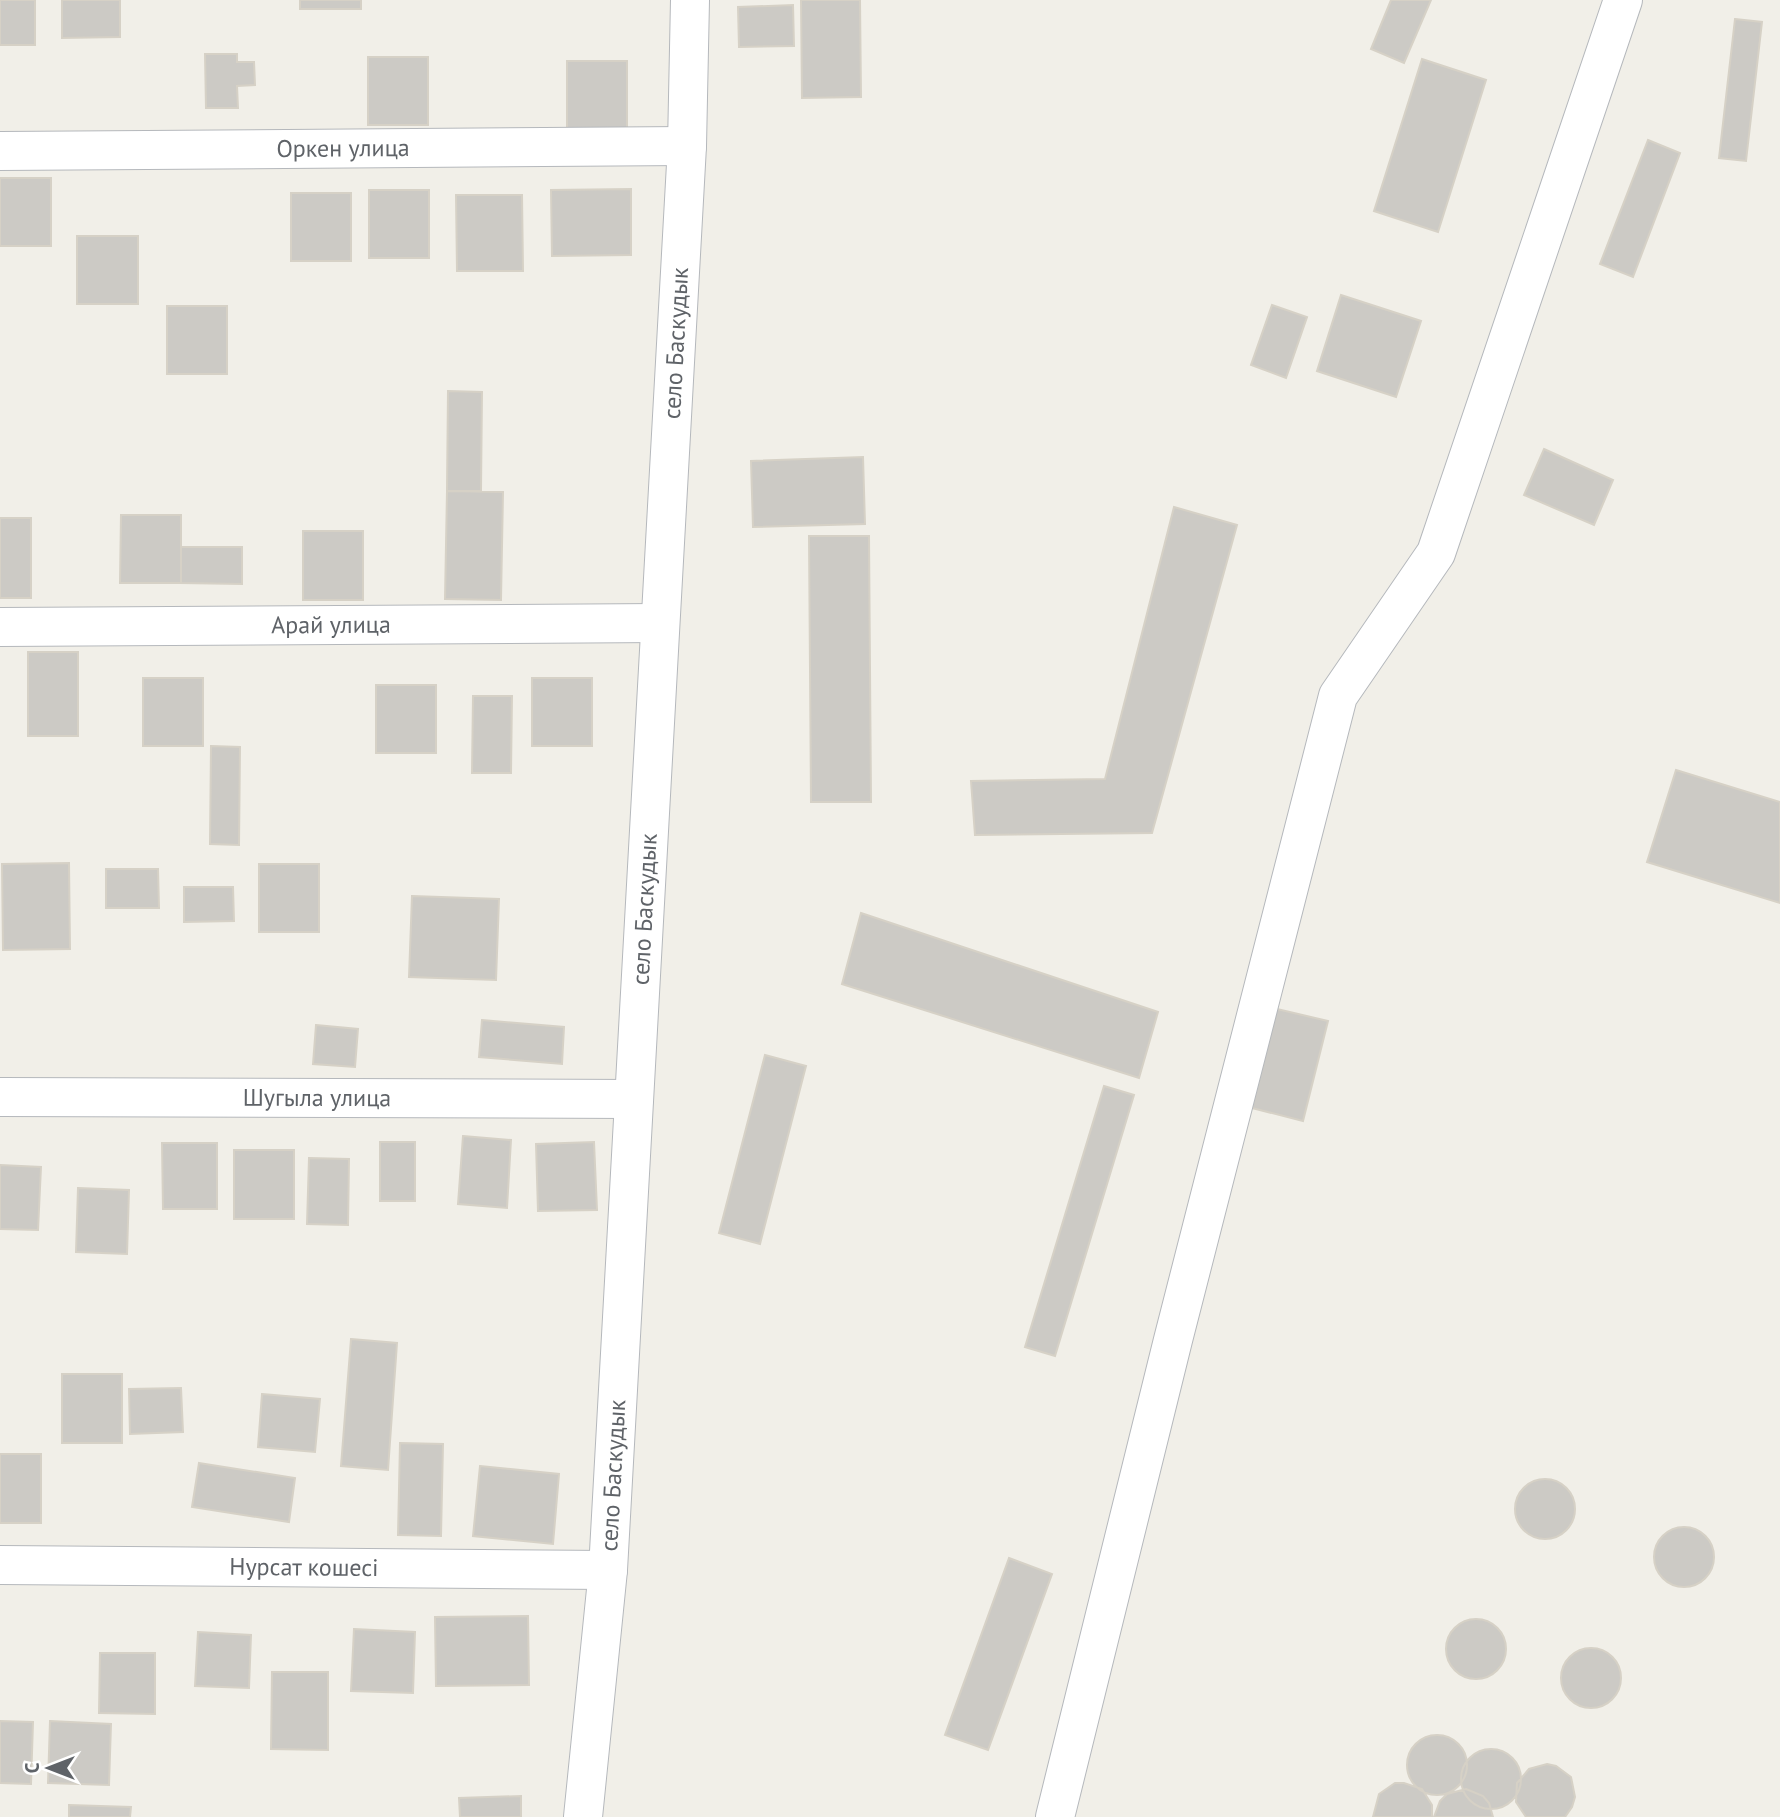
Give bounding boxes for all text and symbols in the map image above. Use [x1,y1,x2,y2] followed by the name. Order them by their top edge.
[276,132,410,164] street label: Оркен улица
[656,266,695,420] street label: село Баскудык
[271,609,391,640] street label: Арай улица
[624,832,664,986] street label: село Баскудык
[243,1082,391,1113] street label: Шугыла улица
[593,1398,632,1552] street label: село Баскудык
[229,1551,379,1583] street label: Нурсат кошесi
[14,1733,84,1803] north arrow
[20,1762,44,1773] text: С

